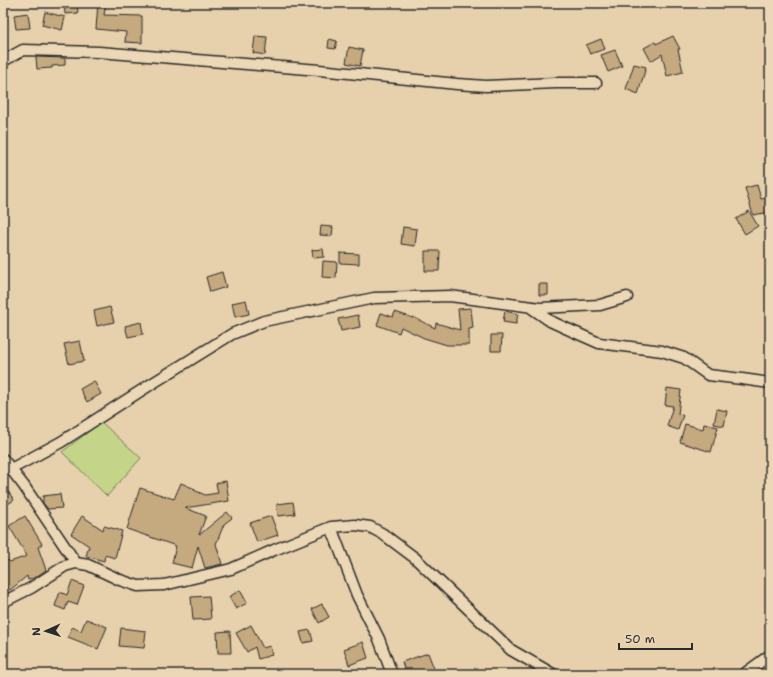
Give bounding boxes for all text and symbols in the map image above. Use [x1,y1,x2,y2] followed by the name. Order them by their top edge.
[26,611,66,651] north arrow
[619,625,692,651] scale bar
[29,626,44,636] text: N
[625,631,655,647] text: 50 m

